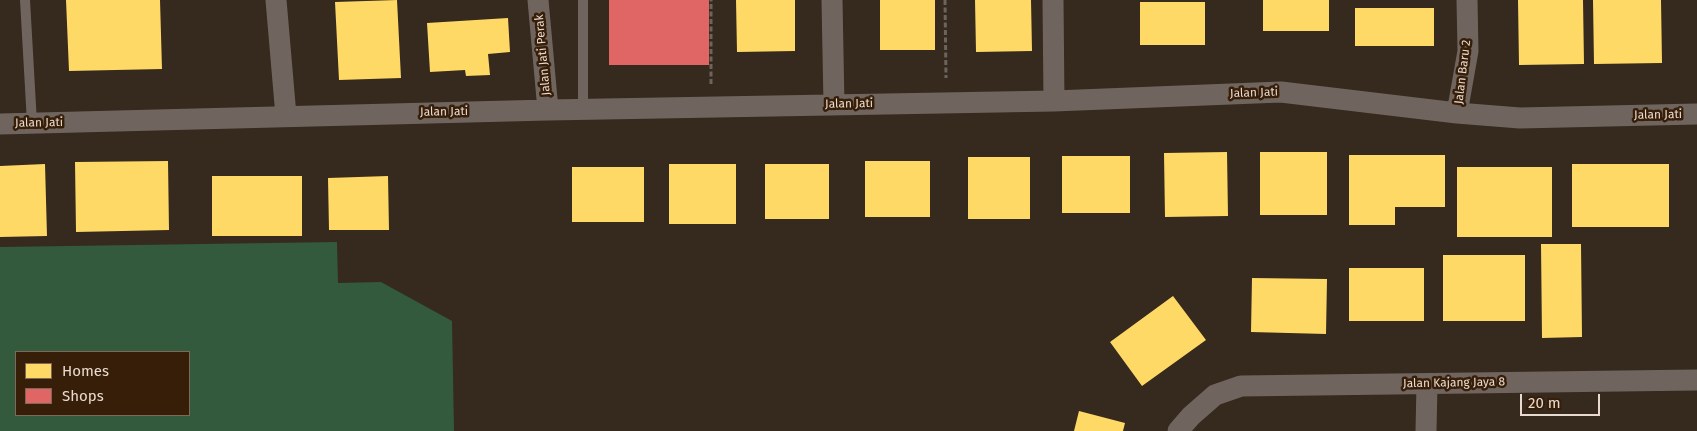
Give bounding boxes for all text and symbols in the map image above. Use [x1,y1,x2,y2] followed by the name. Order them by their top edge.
[532,14,554,96] street label: Jalan Jati Perak
[1452,39,1474,105] street label: Jalan Baru 2
[1230,85,1278,101] street label: Jalan Jati
[825,96,873,112] street label: Jalan Jati
[420,104,468,120] street label: Jalan Jati
[1634,107,1682,123] street label: Jalan Jati
[15,115,63,131] street label: Jalan Jati
[15,351,190,416] legend
[62,362,109,380] text: Homes
[1403,375,1505,391] street label: Jalan Kajang Jaya 8
[1522,384,1602,416] scale bar
[62,387,104,405] text: Shops
[1528,394,1561,412] text: 20 m

